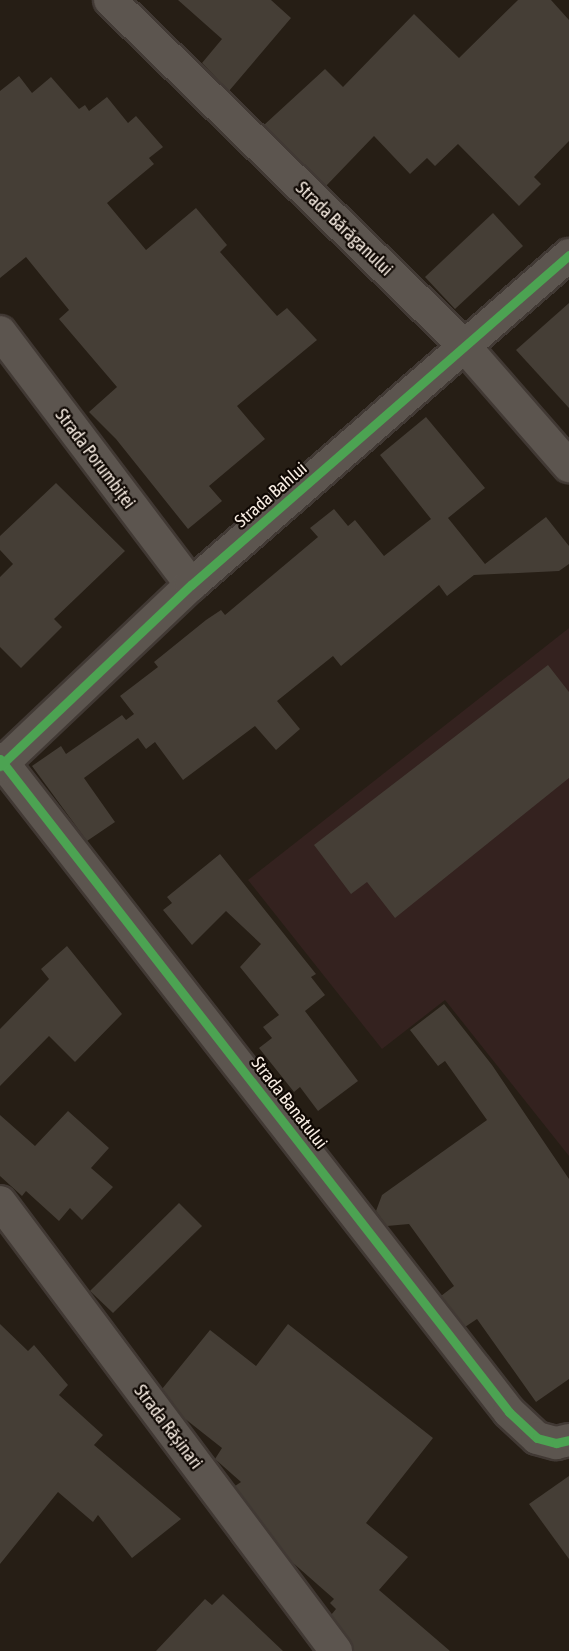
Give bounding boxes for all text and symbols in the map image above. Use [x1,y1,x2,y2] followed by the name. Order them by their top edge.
[291,177,397,281] street label: Strada Bărăganului
[50,405,140,513] street label: Strada Porumbiței
[230,458,312,532] street label: Strada Bahlui
[246,1053,332,1153] street label: Strada Banatului
[129,1381,207,1473] street label: Strada Rășinari

